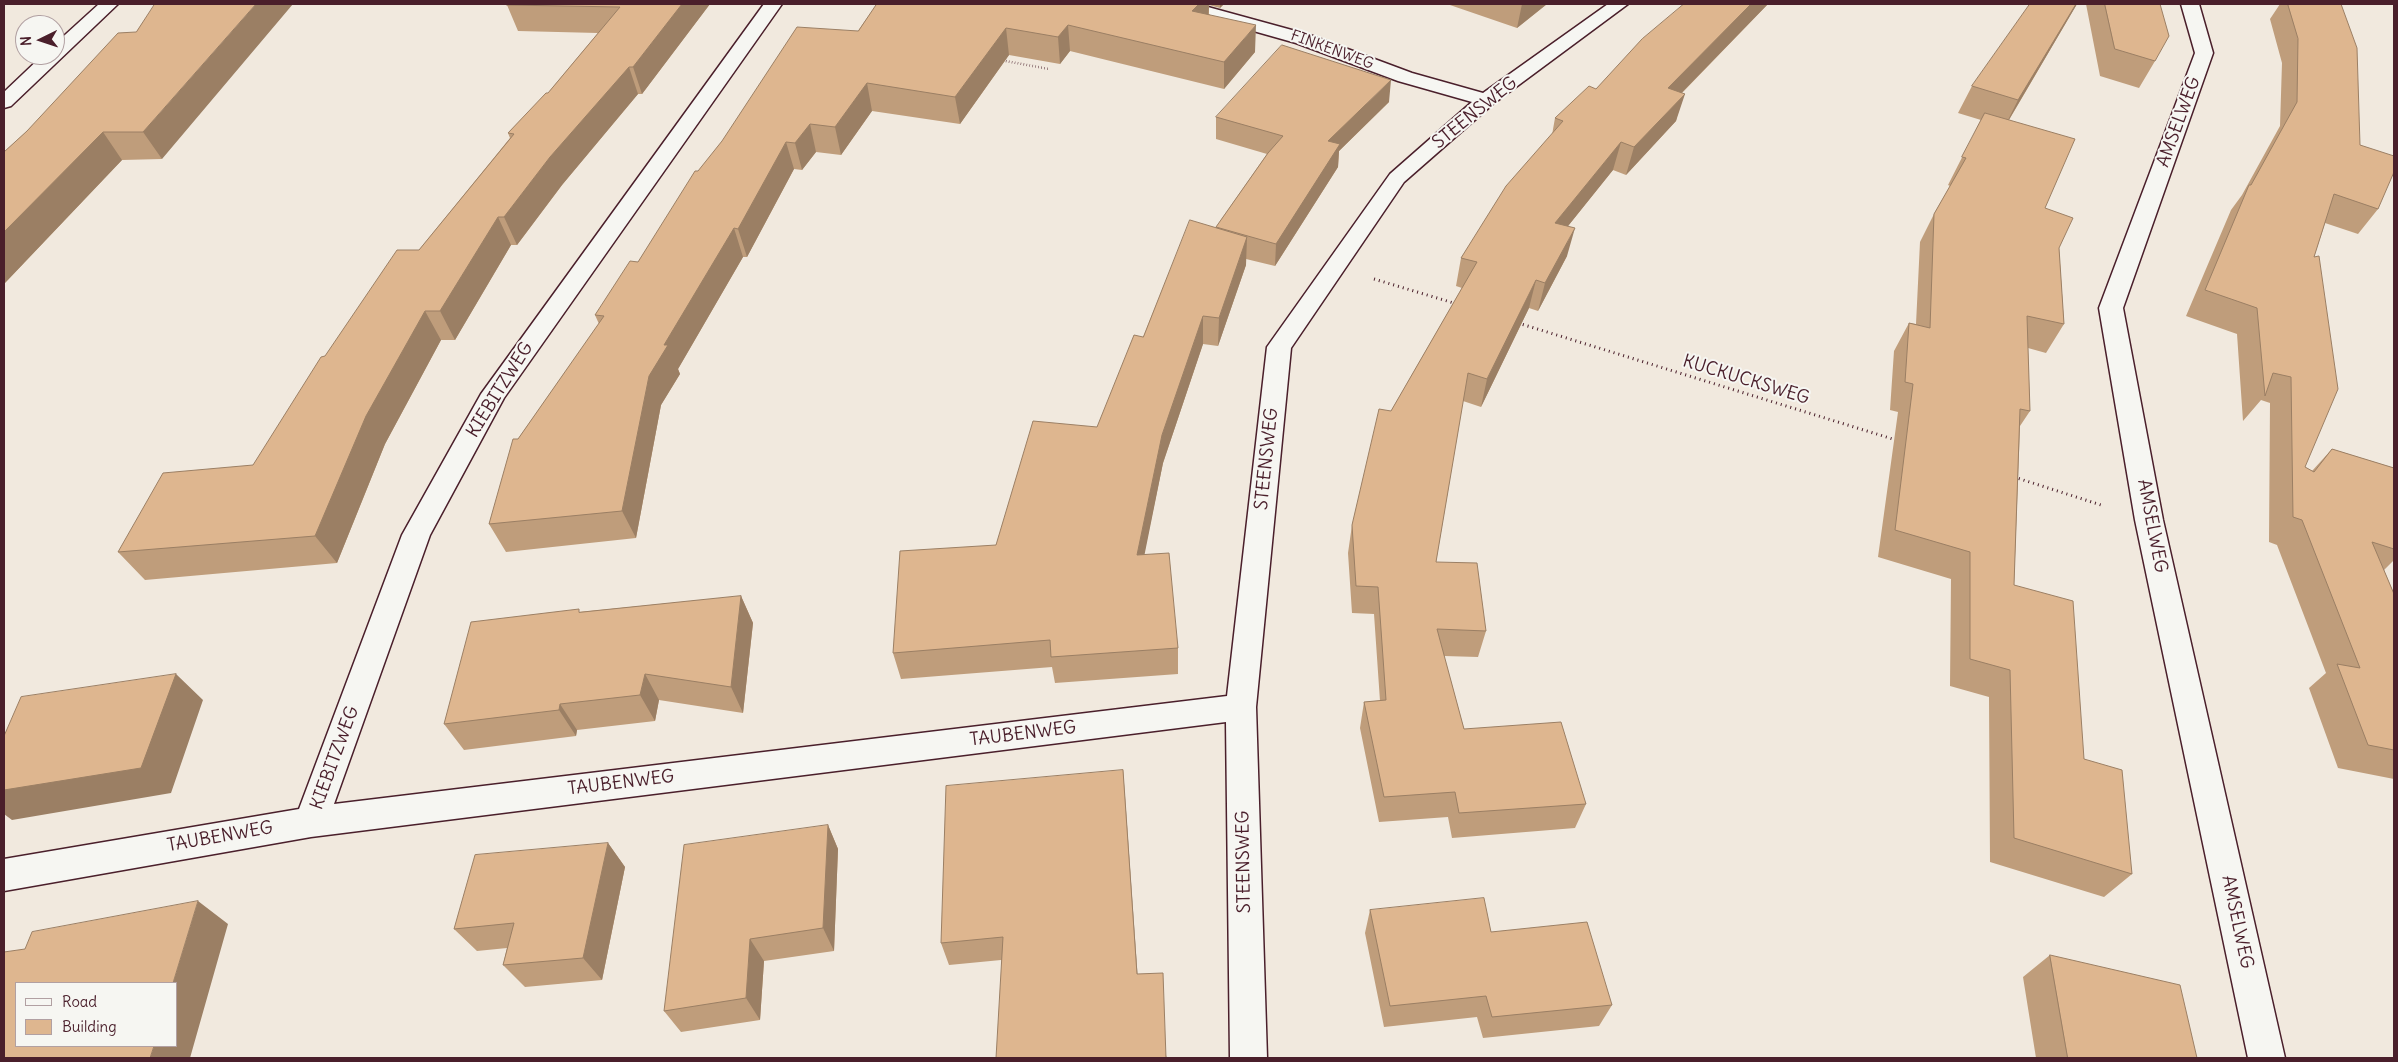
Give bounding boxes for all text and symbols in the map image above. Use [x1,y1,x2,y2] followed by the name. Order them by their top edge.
[15,15,65,65] north arrow
[1288,27,1376,73] street label: FINKENWEG
[17,36,35,46] text: N
[1428,72,1522,154] street label: STEENSWEG
[2153,74,2205,170] street label: AMSELWEG
[462,338,538,442] street label: KIEBITZWEG
[1680,351,1812,409] street label: KUCKUCKSWEG
[1251,407,1283,511] street label: STEENSWEG
[2132,477,2172,575] street label: AMSELWEG
[306,703,364,813] street label: KIEBITZWEG
[969,717,1077,751] street label: TAUBENWEG
[567,766,675,800] street label: TAUBENWEG
[1232,811,1256,913] street label: STEENSWEG
[165,817,275,857] street label: TAUBENWEG
[2217,873,2257,971] street label: AMSELWEG
[15,982,178,1047] legend
[62,992,97,1011] text: Road
[62,1017,117,1036] text: Building

